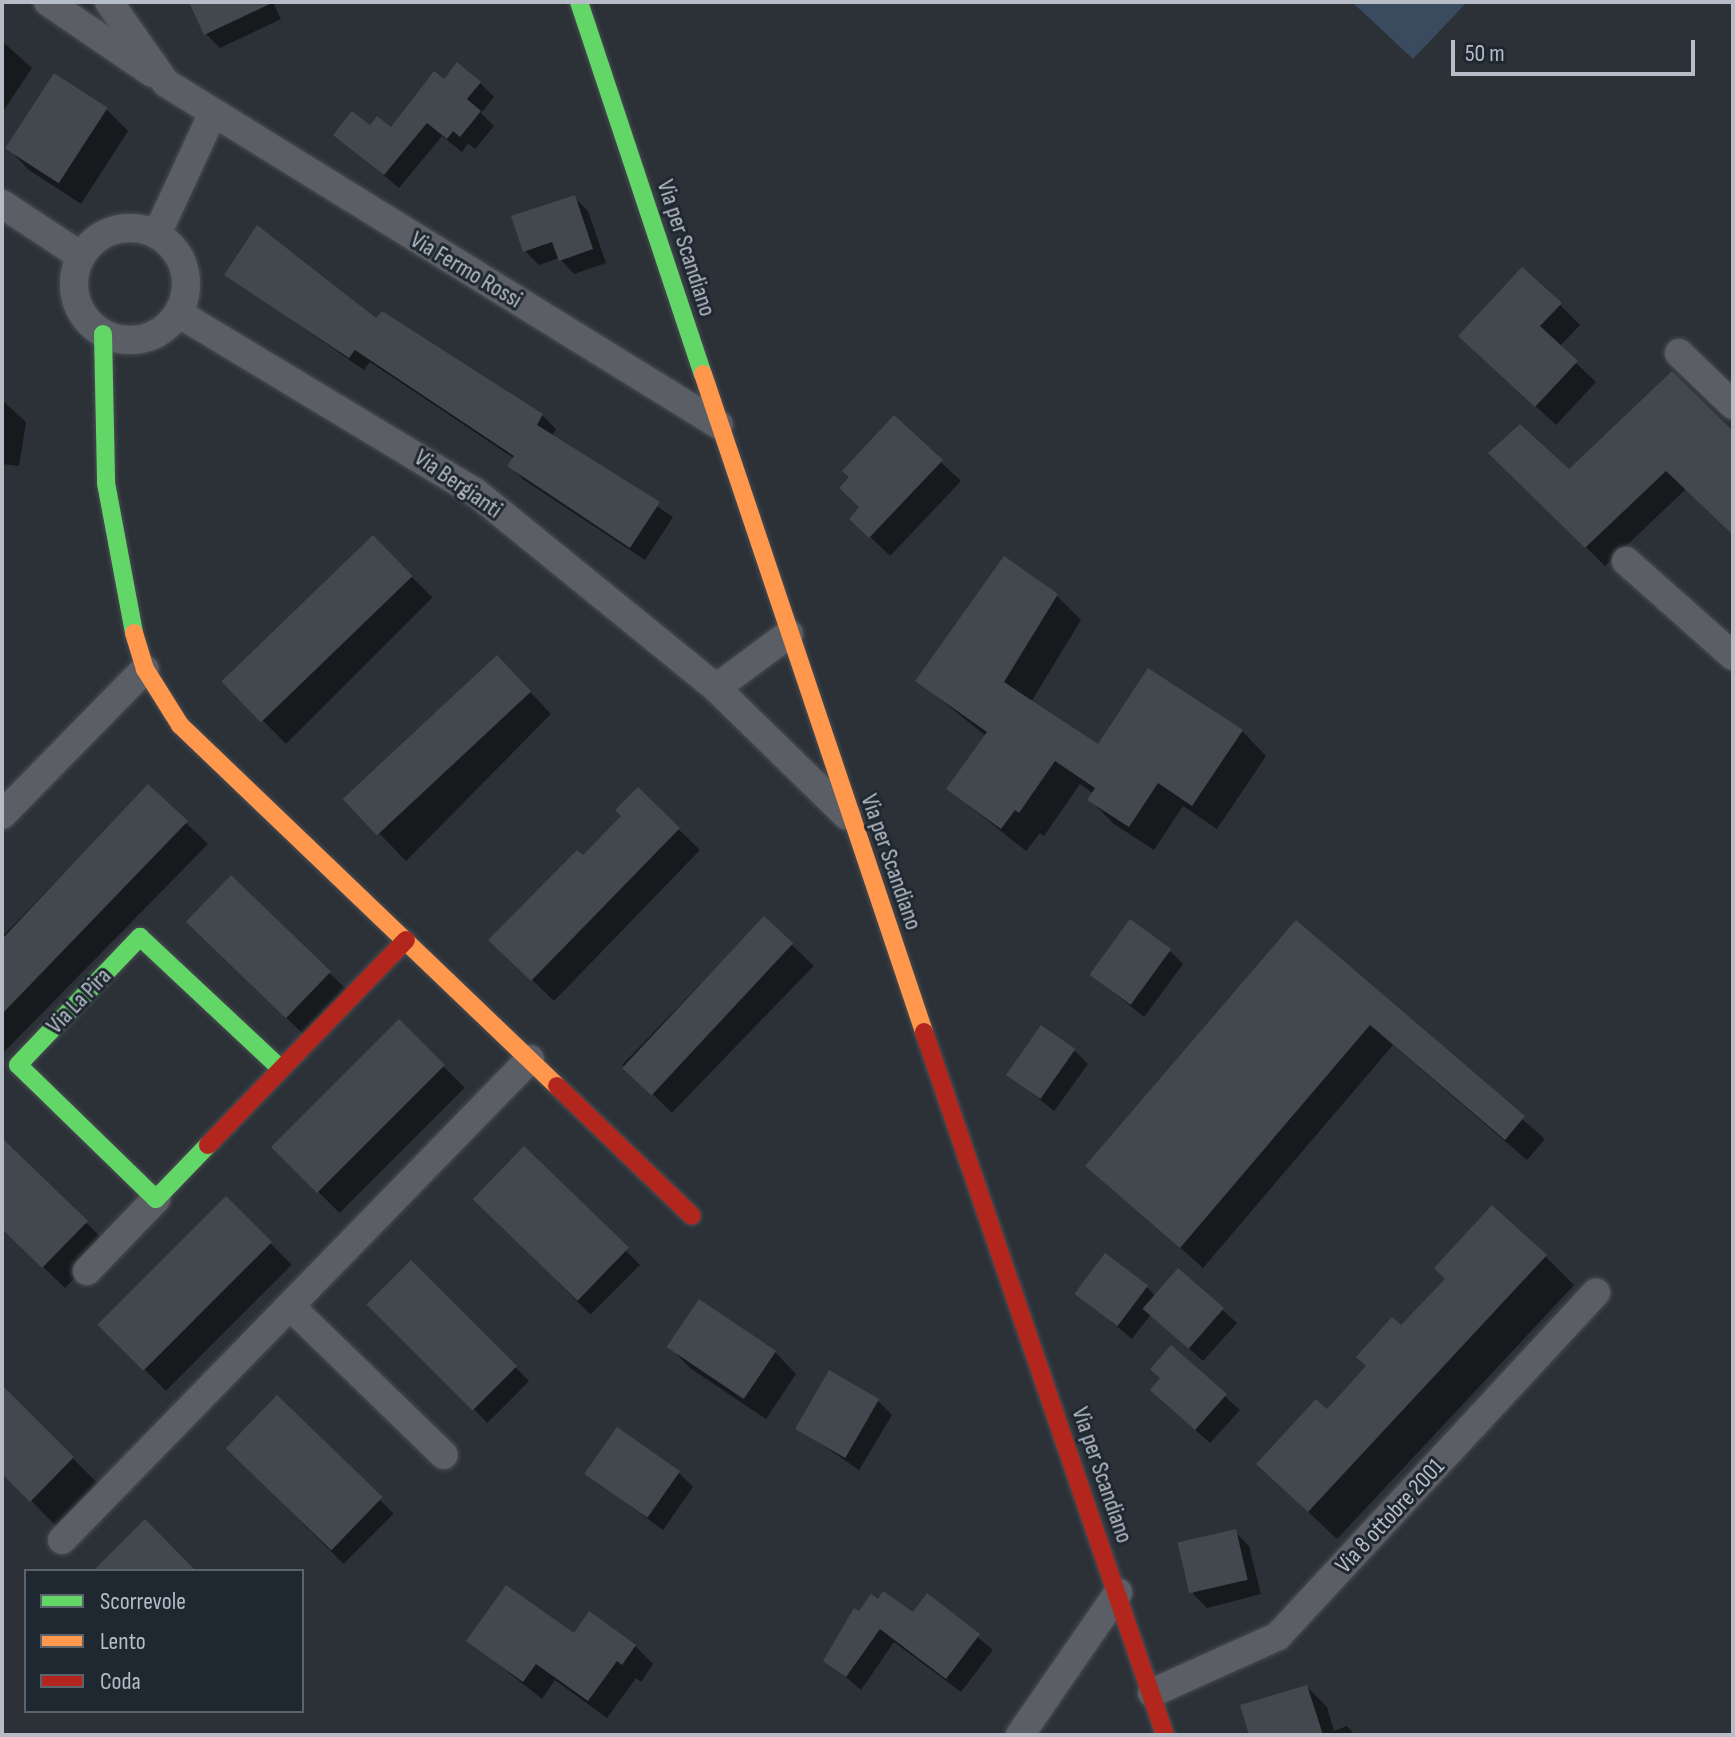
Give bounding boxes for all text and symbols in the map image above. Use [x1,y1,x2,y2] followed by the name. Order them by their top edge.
[1455,24,1699,74] scale bar
[1465,39,1505,68] text: 50 m
[650,176,722,320] street label: Via per Scandiano
[405,225,527,315] street label: Via Fermo Rossi
[409,443,507,525] street label: Via Bergianti
[854,790,928,934] street label: Via per Scandiano
[41,962,117,1040] street label: Via La Pira
[1065,1403,1139,1547] street label: Via per Scandiano
[1329,1453,1451,1579] street label: Via 8 ottobre 2001
[24,1569,304,1713] legend
[100,1587,186,1616] text: Scorrevole
[100,1627,146,1656] text: Lento
[100,1667,141,1696] text: Coda

